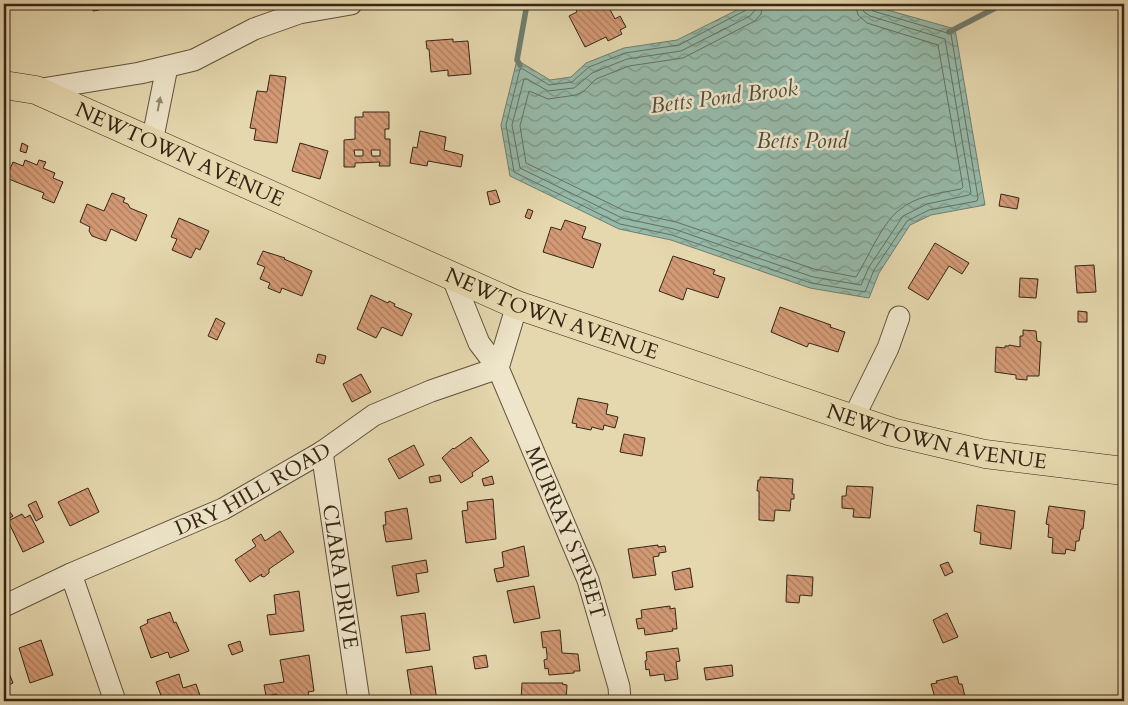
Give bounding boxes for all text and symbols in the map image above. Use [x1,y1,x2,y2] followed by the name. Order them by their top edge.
[648,73,800,121] water label: Betts Pond Brook
[71,95,289,214] street label: NEWTOWN AVENUE
[156,96,164,112] one-way arrow
[756,126,849,156] water label: Betts Pond
[441,260,662,366] street label: NEWTOWN AVENUE
[823,396,1049,476] street label: NEWTOWN AVENUE
[170,435,336,543] street label: DRY HILL ROAD
[518,442,613,622] street label: MURRAY STREET
[315,502,366,651] street label: CLARA DRIVE

